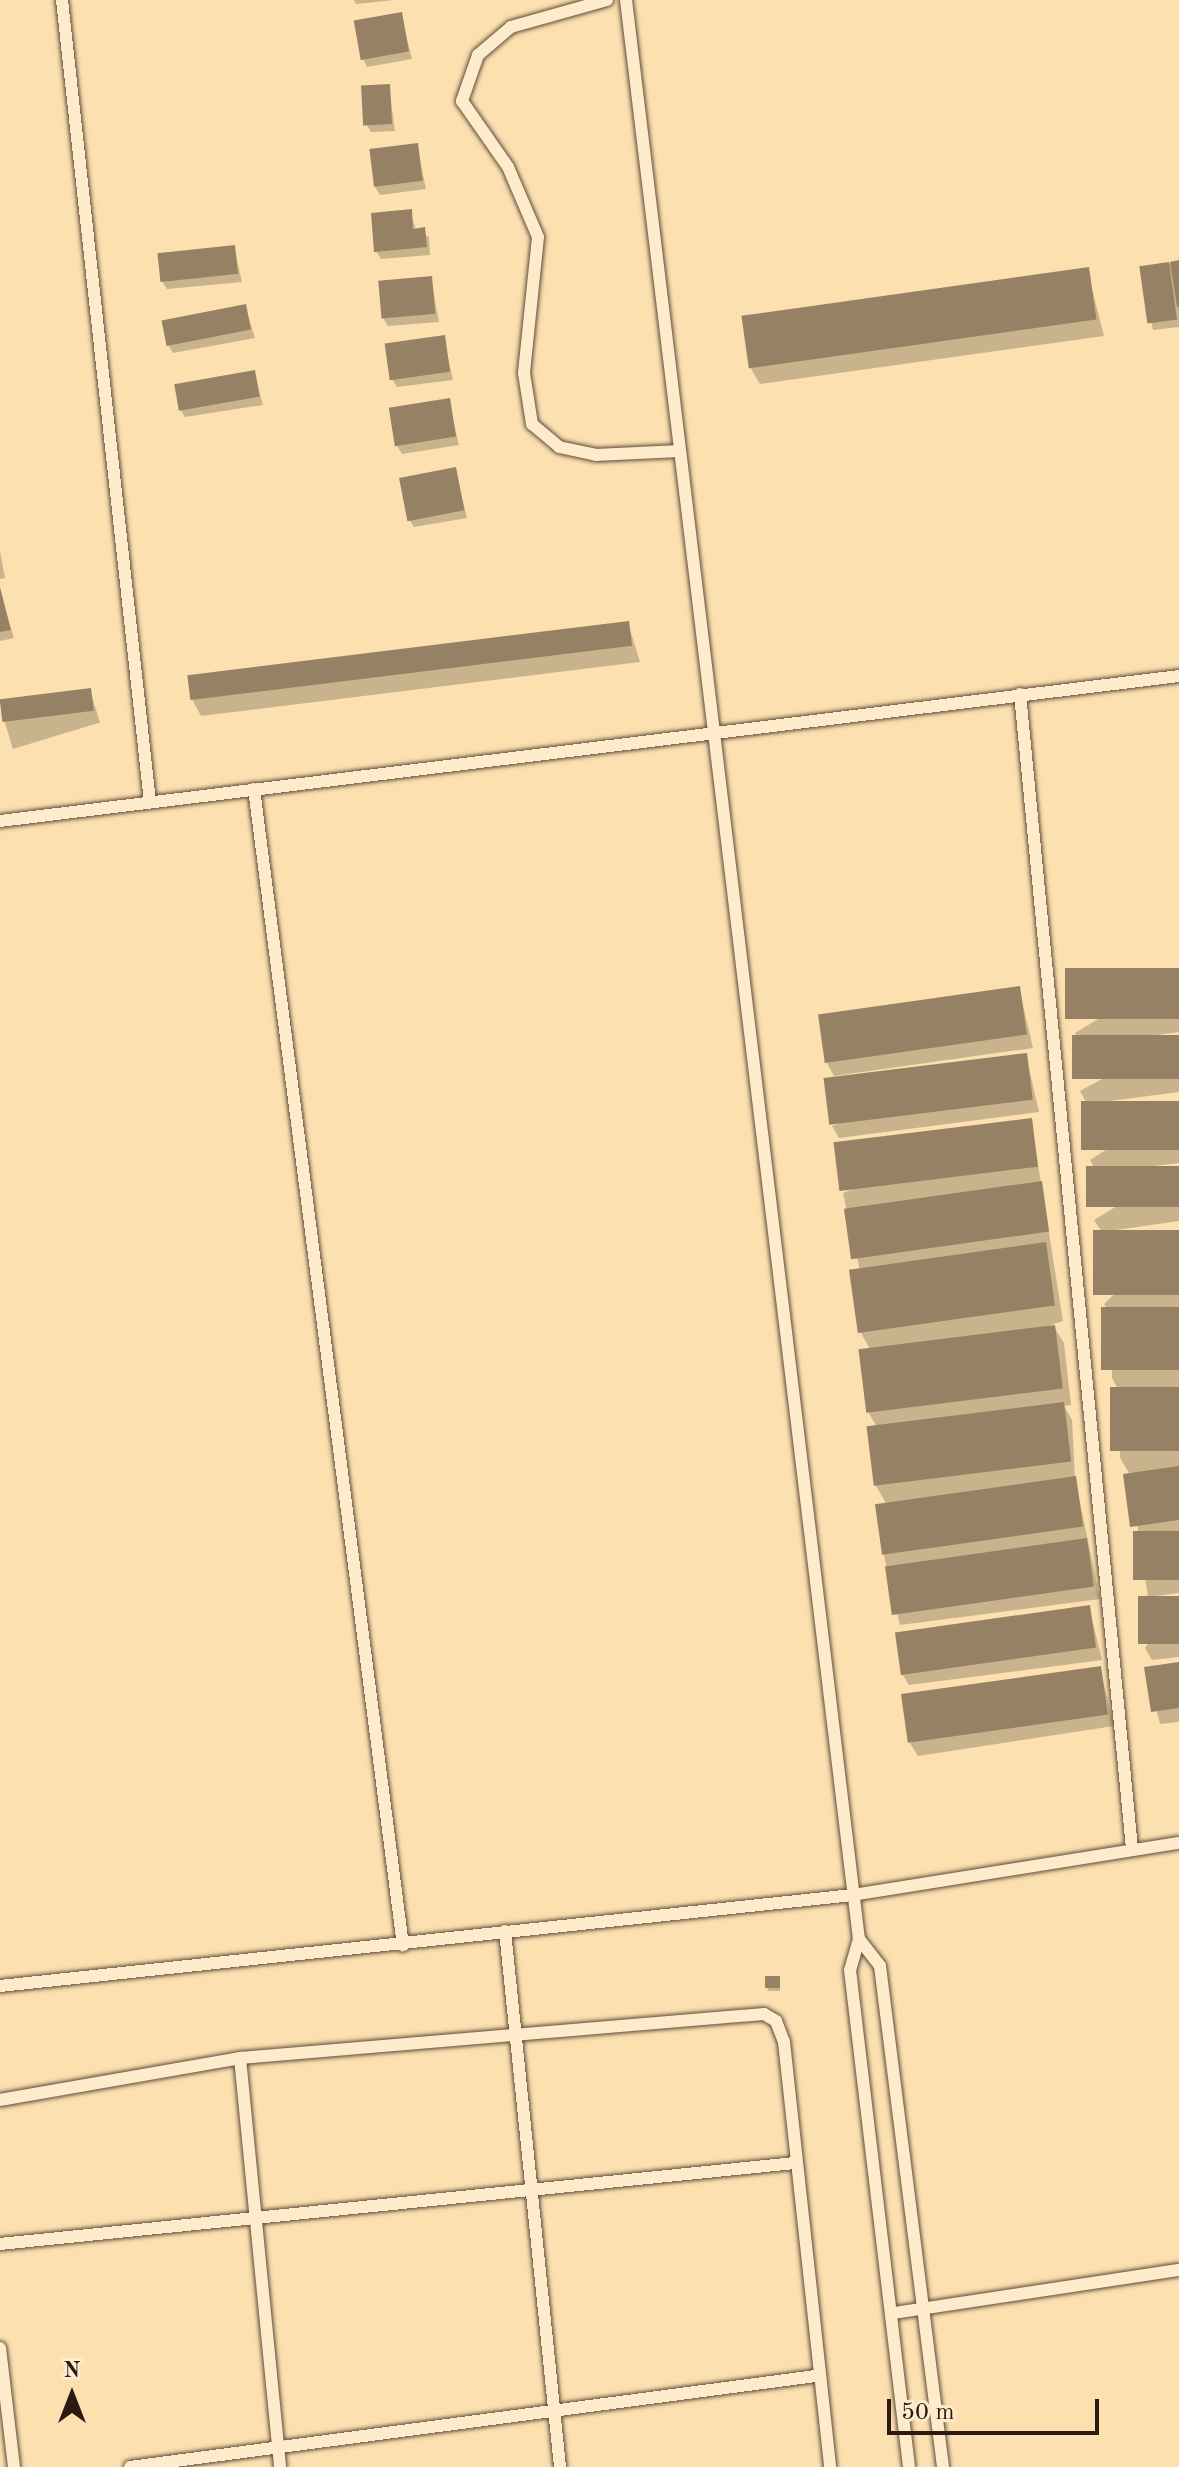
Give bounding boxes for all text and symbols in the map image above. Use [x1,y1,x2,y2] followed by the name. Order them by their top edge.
[32,2355,112,2435] north arrow
[64,2360,80,2382] text: N
[891,2383,1103,2433] scale bar
[901,2401,955,2425] text: 50 m

